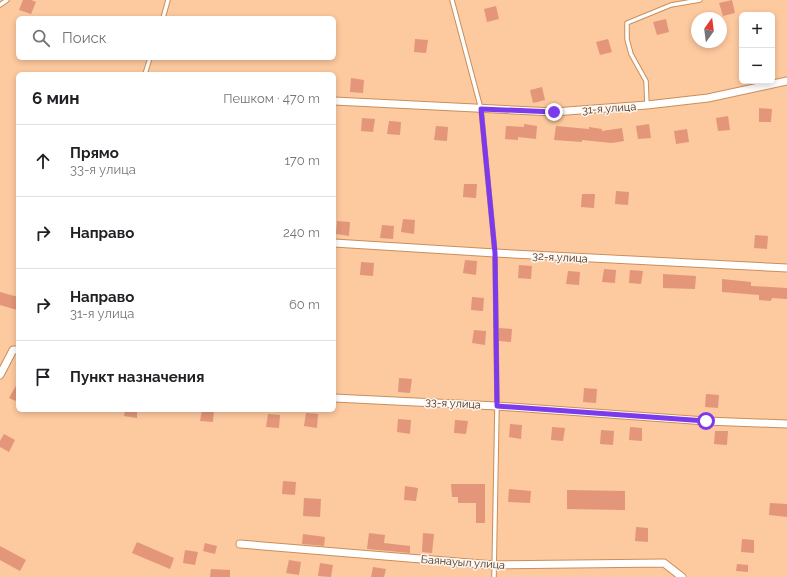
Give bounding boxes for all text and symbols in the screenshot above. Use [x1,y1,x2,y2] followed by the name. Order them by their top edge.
[691,12,727,48] north arrow
[739,12,775,84] map controls
[739,12,775,48] button: +
[16,16,336,60] search box
[30,27,52,49] icon: search
[62,29,107,47] text: Поиск
[739,48,775,84] button: −
[32,88,79,108] text: 6 мин
[223,91,320,106] text: Пешком · 470 m
[581,100,637,117] street label: 31-я улица
[545,103,563,121] route end
[70,144,119,162] text: Прямо
[32,150,54,172] icon: ahead
[284,153,320,168] text: 170 m
[70,162,136,177] text: 33-я улица
[32,222,54,244] icon: right
[70,224,134,242] text: Направо
[283,225,320,240] text: 240 m
[532,250,588,265] street label: 32-я улица
[70,288,134,306] text: Направо
[32,294,54,316] icon: right
[289,297,320,312] text: 60 m
[70,306,134,321] text: 31-я улица
[32,366,54,388] icon: arrive
[70,368,204,386] text: Пункт назначения
[425,396,481,411] street label: 33-я улица
[697,412,715,430] route start
[420,553,506,572] street label: Баянауыл улица

